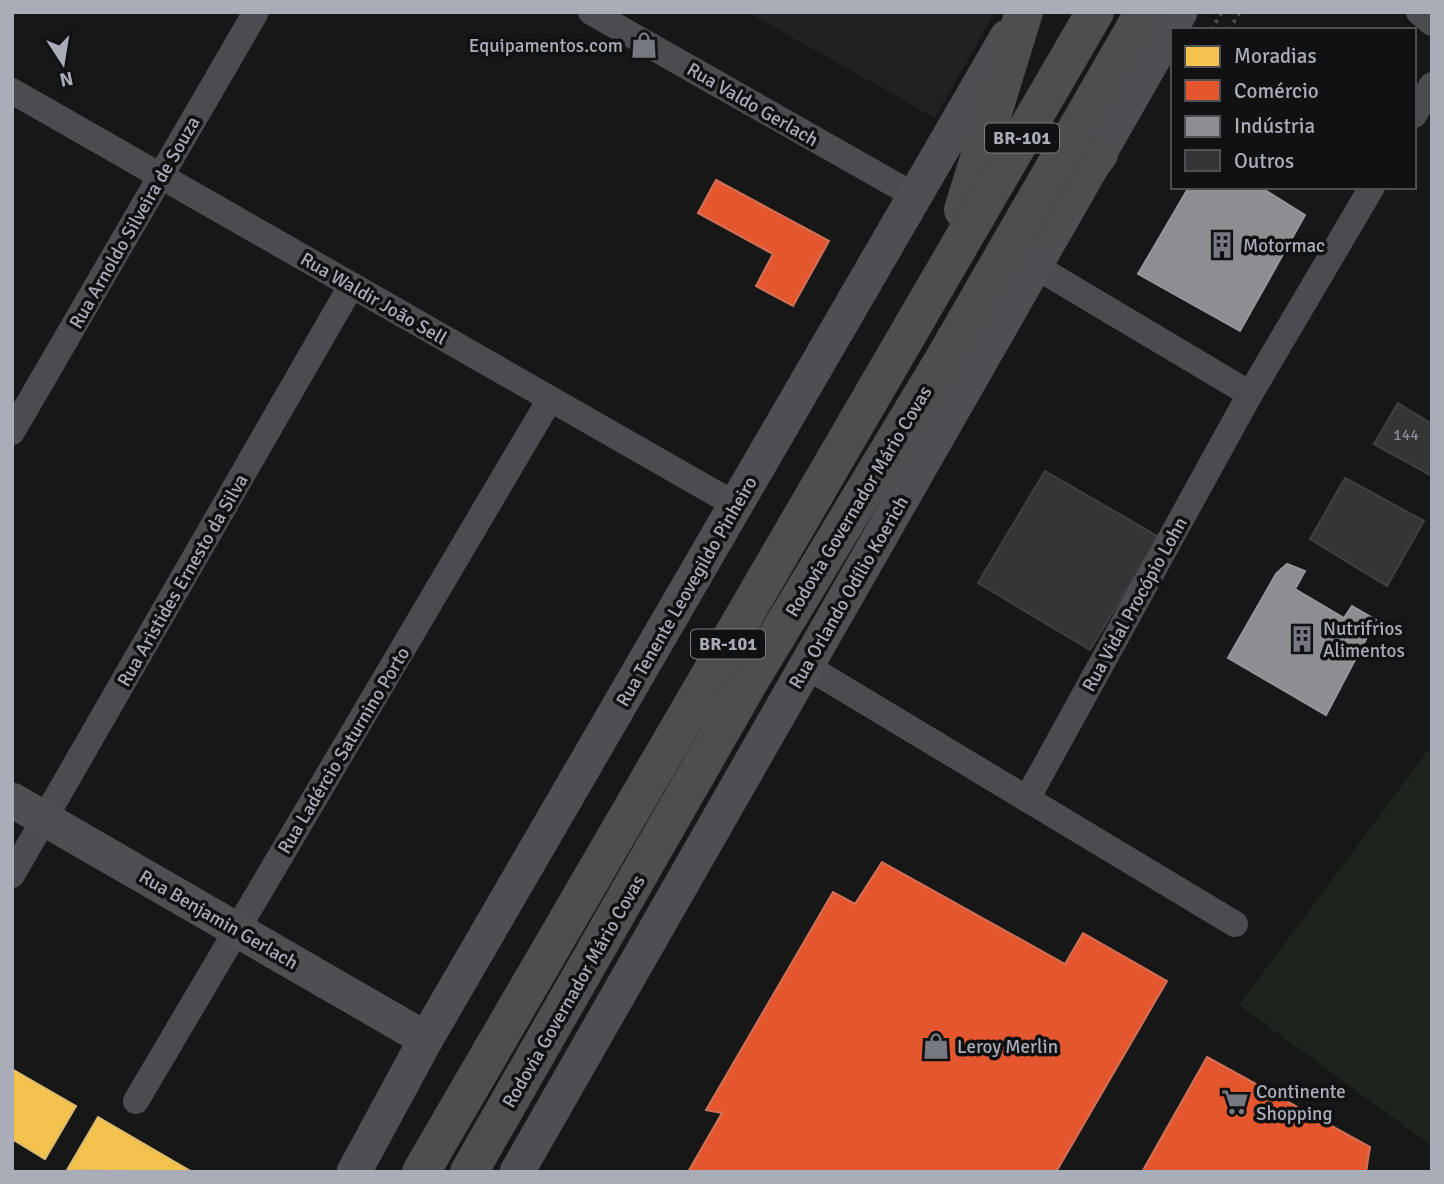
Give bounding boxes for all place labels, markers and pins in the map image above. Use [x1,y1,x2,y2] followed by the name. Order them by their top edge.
[629,30,659,60] shop icon: Equipamentos.com
[469,34,623,58] place label: Equipamentos.com
[1207,230,1237,260] building icon: Motormac
[1243,234,1325,258] place label: Motormac
[1323,617,1405,663] place label: Nutrifrios Alimentos
[1287,624,1317,654] building icon: Nutrifrios Alimentos
[921,1031,951,1061] shop icon: Leroy Merlin
[957,1035,1058,1059] place label: Leroy Merlin
[1256,1080,1346,1126] place label: Continente Shopping
[1220,1087,1250,1117] supermarket icon: Continente Shopping

